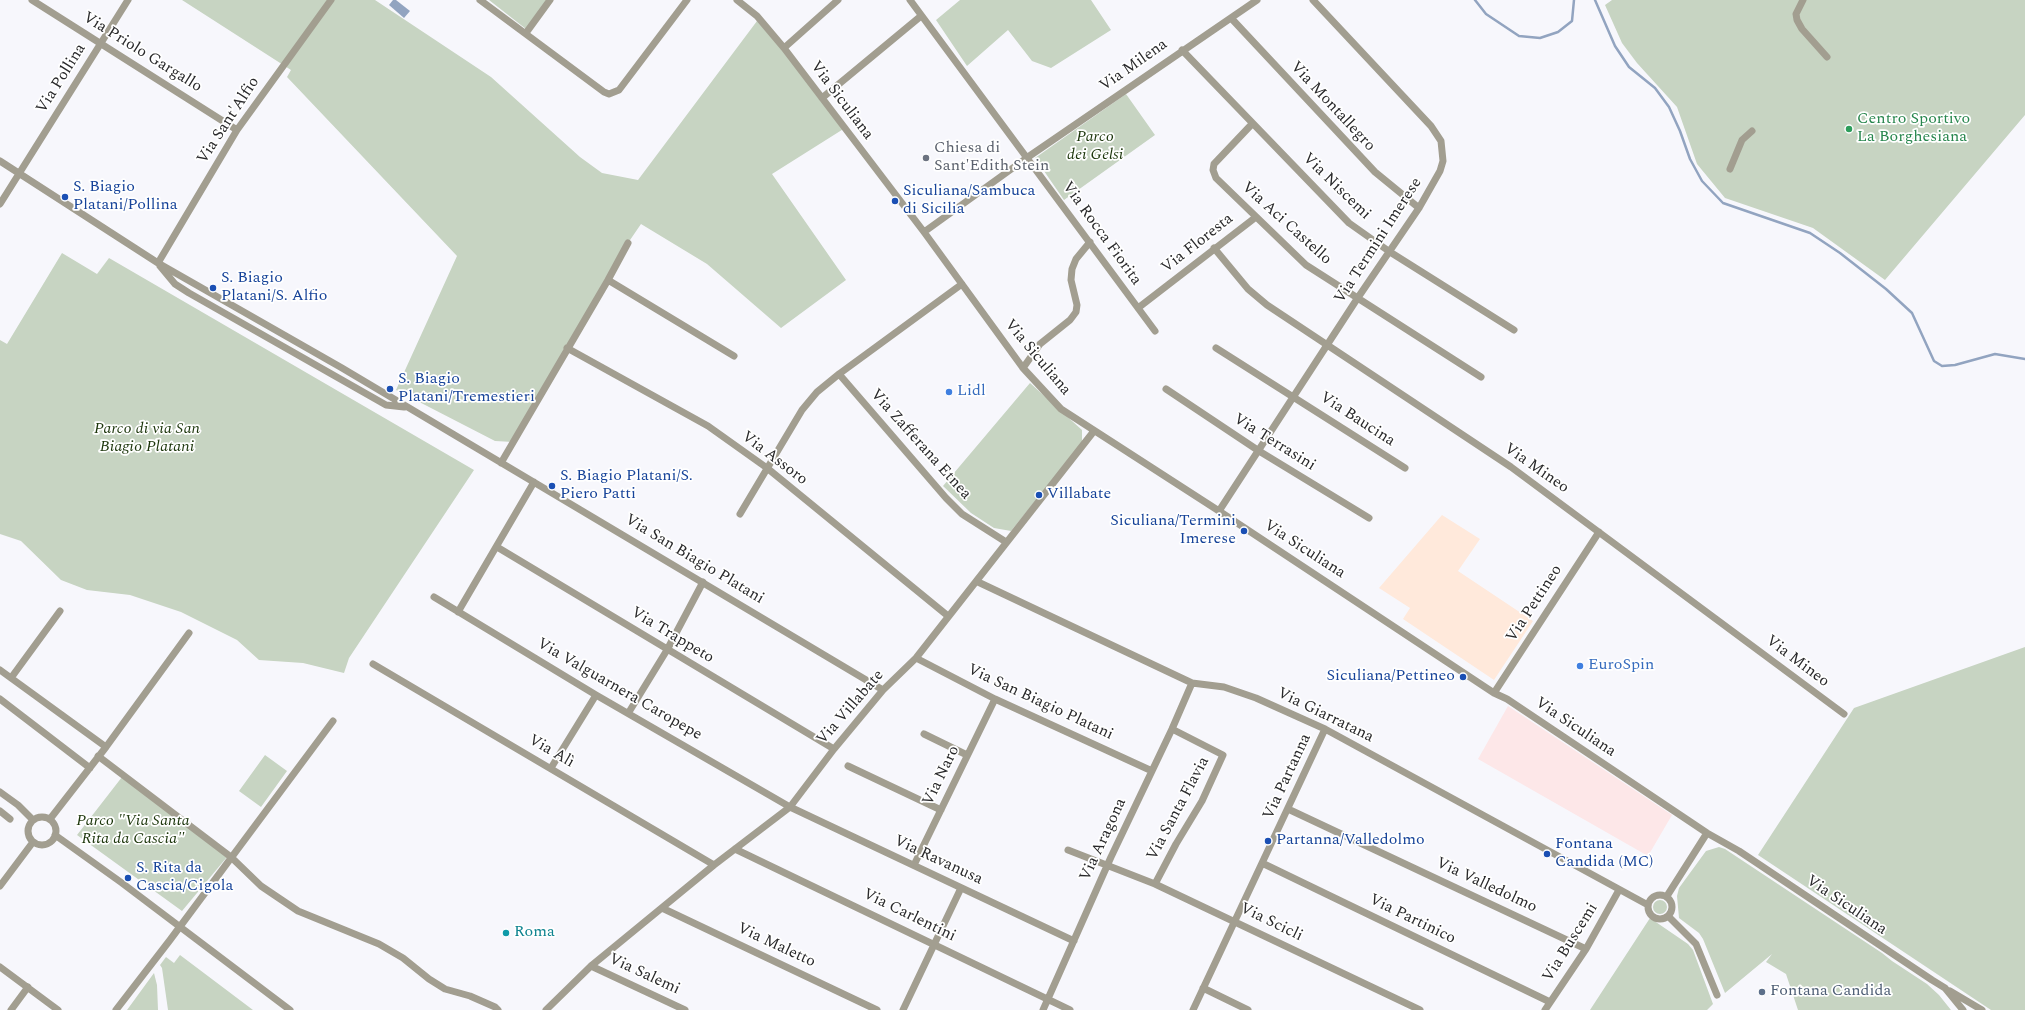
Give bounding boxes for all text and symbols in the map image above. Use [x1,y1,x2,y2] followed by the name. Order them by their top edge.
[79,9,205,97] street label: Via Priolo Gargallo
[1096,36,1172,96] street label: Via Milena
[33,41,91,117] street label: Via Pollina
[805,58,877,144] street label: Via Siculiana
[1285,58,1379,156] street label: Via Montallegro
[194,74,264,168] street label: Via Sant'Alfio
[1857,110,1970,148] place label: Centro Sportivo La Borghesiana
[1844,124,1854,134] marker: Centro Sportivo La Borghesiana
[1067,128,1123,166] park label: Parco dei Gelsi
[934,139,1049,177] place label: Chiesa di Sant'Edith Stein
[1298,150,1374,224] street label: Via Niscemi
[921,153,931,163] marker: Chiesa di Sant'Edith Stein
[1331,174,1427,308] street label: Via Termini Imerese
[73,178,177,216] place label: S. Biagio Platani/Pollina
[1057,178,1145,290] street label: Via Rocca Fiorita
[1237,179,1335,269] street label: Via Aci Castello
[903,182,1035,220] place label: Siculiana/Sambuca di Sicilia
[60,192,70,202] marker: S. Biagio Platani/Pollina
[890,196,900,206] marker: Siculiana/Sambuca di Sicilia
[1158,210,1238,278] street label: Via Floresta
[221,269,327,307] place label: S. Biagio Platani/S. Alfio
[208,283,218,293] marker: S. Biagio Platani/S. Alfio
[1000,316,1074,400] street label: Via Siculiana
[398,370,535,408] place label: S. Biagio Platani/Tremestieri
[957,382,986,402] place label: Lidl
[385,384,395,394] marker: S. Biagio Platani/Tremestieri
[865,386,975,504] street label: Via Zafferana Etnea
[944,387,954,397] marker: Lidl
[1316,389,1398,451] street label: Via Baucina
[1229,410,1319,476] street label: Via Terrasini
[94,420,200,458] park label: Parco di via San Biagio Platani
[737,428,811,490] street label: Via Assoro
[1500,440,1572,498] street label: Via Mineo
[560,467,693,505] place label: S. Biagio Platani/S. Piero Patti
[547,481,557,491] marker: S. Biagio Platani/S. Piero Patti
[1047,485,1111,505] place label: Villabate
[1034,490,1044,500] marker: Villabate
[621,511,767,609] street label: Via San Biagio Platani
[1110,512,1236,550] place label: Siculiana/Termini Imerese
[1260,517,1348,583] street label: Via Siculiana
[1239,526,1249,536] marker: Siculiana/Termini Imerese
[1503,562,1567,646] street label: Via Pettineo
[627,604,717,668] street label: Via Trappeto
[1761,632,1833,692] street label: Via Mineo
[533,635,705,745] street label: Via Valguarnera Caropepe
[1588,656,1654,676] place label: EuroSpin
[964,661,1116,745] street label: Via San Biagio Platani
[1575,661,1585,671] marker: EuroSpin
[813,667,889,749] street label: Via Villabate
[1327,667,1455,687] place label: Siculiana/Pettineo
[1458,672,1468,682] marker: Siculiana/Pettineo
[1274,684,1376,748] street label: Via Giarratana
[1531,694,1619,762] street label: Via Siculiana
[524,731,578,773] street label: Via Alì
[1260,731,1316,823] street label: Via Partanna
[919,743,965,809] street label: Via Naro
[1144,754,1214,864] street label: Via Santa Flavia
[1076,796,1132,884] street label: Via Aragona
[76,812,190,850] park label: Parco "Via Santa Rita da Cascia"
[1276,831,1425,851] place label: Partanna/Valledolmo
[891,832,985,890] street label: Via Ravanusa
[1555,835,1653,873] place label: Fontana Candida (MC)
[1263,836,1273,846] marker: Partanna/Valledolmo
[1542,849,1552,859] marker: Fontana Candida (MC)
[1432,854,1540,918] street label: Via Valledolmo
[136,859,233,897] place label: S. Rita da Cascia/Cigola
[1802,872,1890,940] street label: Via Siculiana
[123,873,133,883] marker: S. Rita da Cascia/Cigola
[859,885,959,947] street label: Via Carlentini
[1366,891,1458,949] street label: Via Partinico
[1236,900,1306,946] street label: Via Scicli
[1539,900,1603,986] street label: Via Buscemi
[734,920,818,972] street label: Via Maletto
[514,923,555,943] place label: Roma
[501,928,511,938] marker: Roma
[605,950,683,1000] street label: Via Salemi
[1770,982,1891,1002] place label: Fontana Candida
[1757,987,1767,997] marker: Fontana Candida

